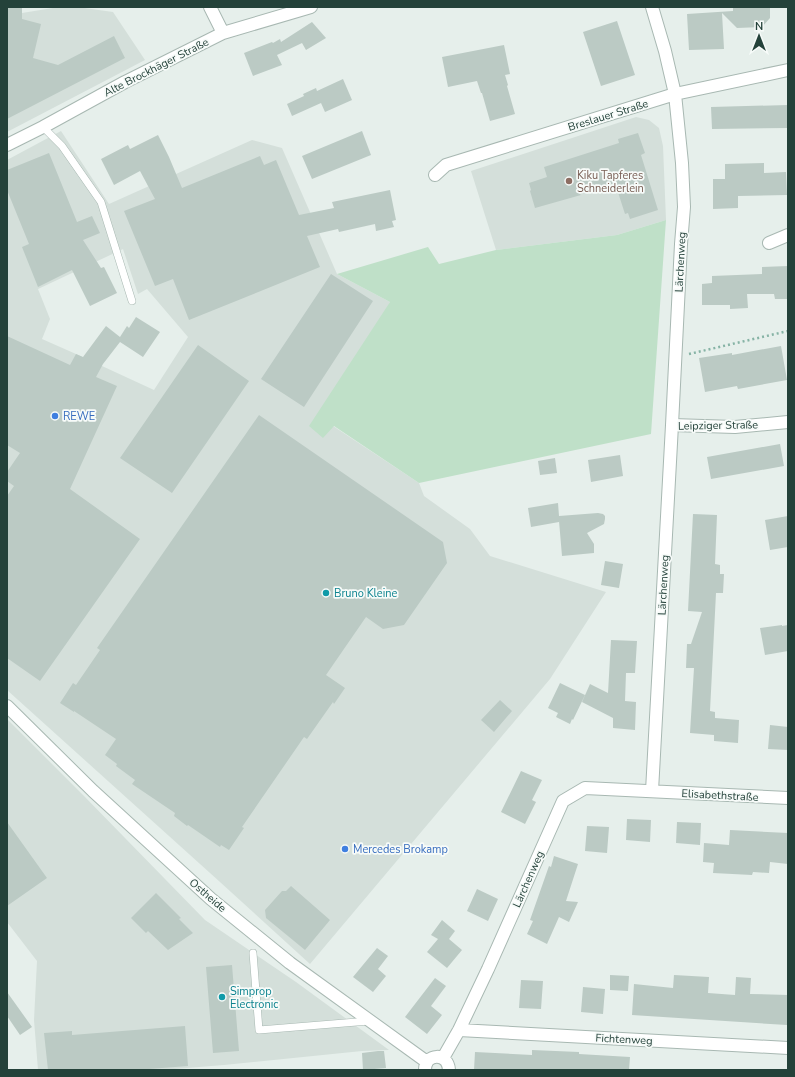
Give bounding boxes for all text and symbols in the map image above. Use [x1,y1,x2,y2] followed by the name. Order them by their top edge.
[739,16,779,56] north arrow
[755,19,763,34] text: N
[101,34,211,100] street label: Alte Brockhäger Straße
[566,96,650,135] street label: Breslauer Straße
[577,168,644,196] place label: Kiku Tapferes Schneiderlein
[564,176,574,186] marker: Kiku Tapferes Schneiderlein
[671,231,690,293] street label: Lärchenweg
[63,409,95,424] place label: REWE
[50,411,60,421] marker: REWE
[678,417,758,434] street label: Leipziger Straße
[654,554,673,616] street label: Lärchenweg
[334,586,397,601] place label: Bruno Kleine
[321,588,331,598] marker: Bruno Kleine
[681,786,759,805] street label: Elisabethstraße
[353,842,448,857] place label: Mercedes Brokamp
[340,844,350,854] marker: Mercedes Brokamp
[509,849,548,910] street label: Lärchenweg
[186,875,229,916] street label: Ostheide
[230,984,278,1012] place label: Simprop Electronic
[217,992,227,1002] marker: Simprop Electronic
[595,1031,653,1048] street label: Fichtenweg

